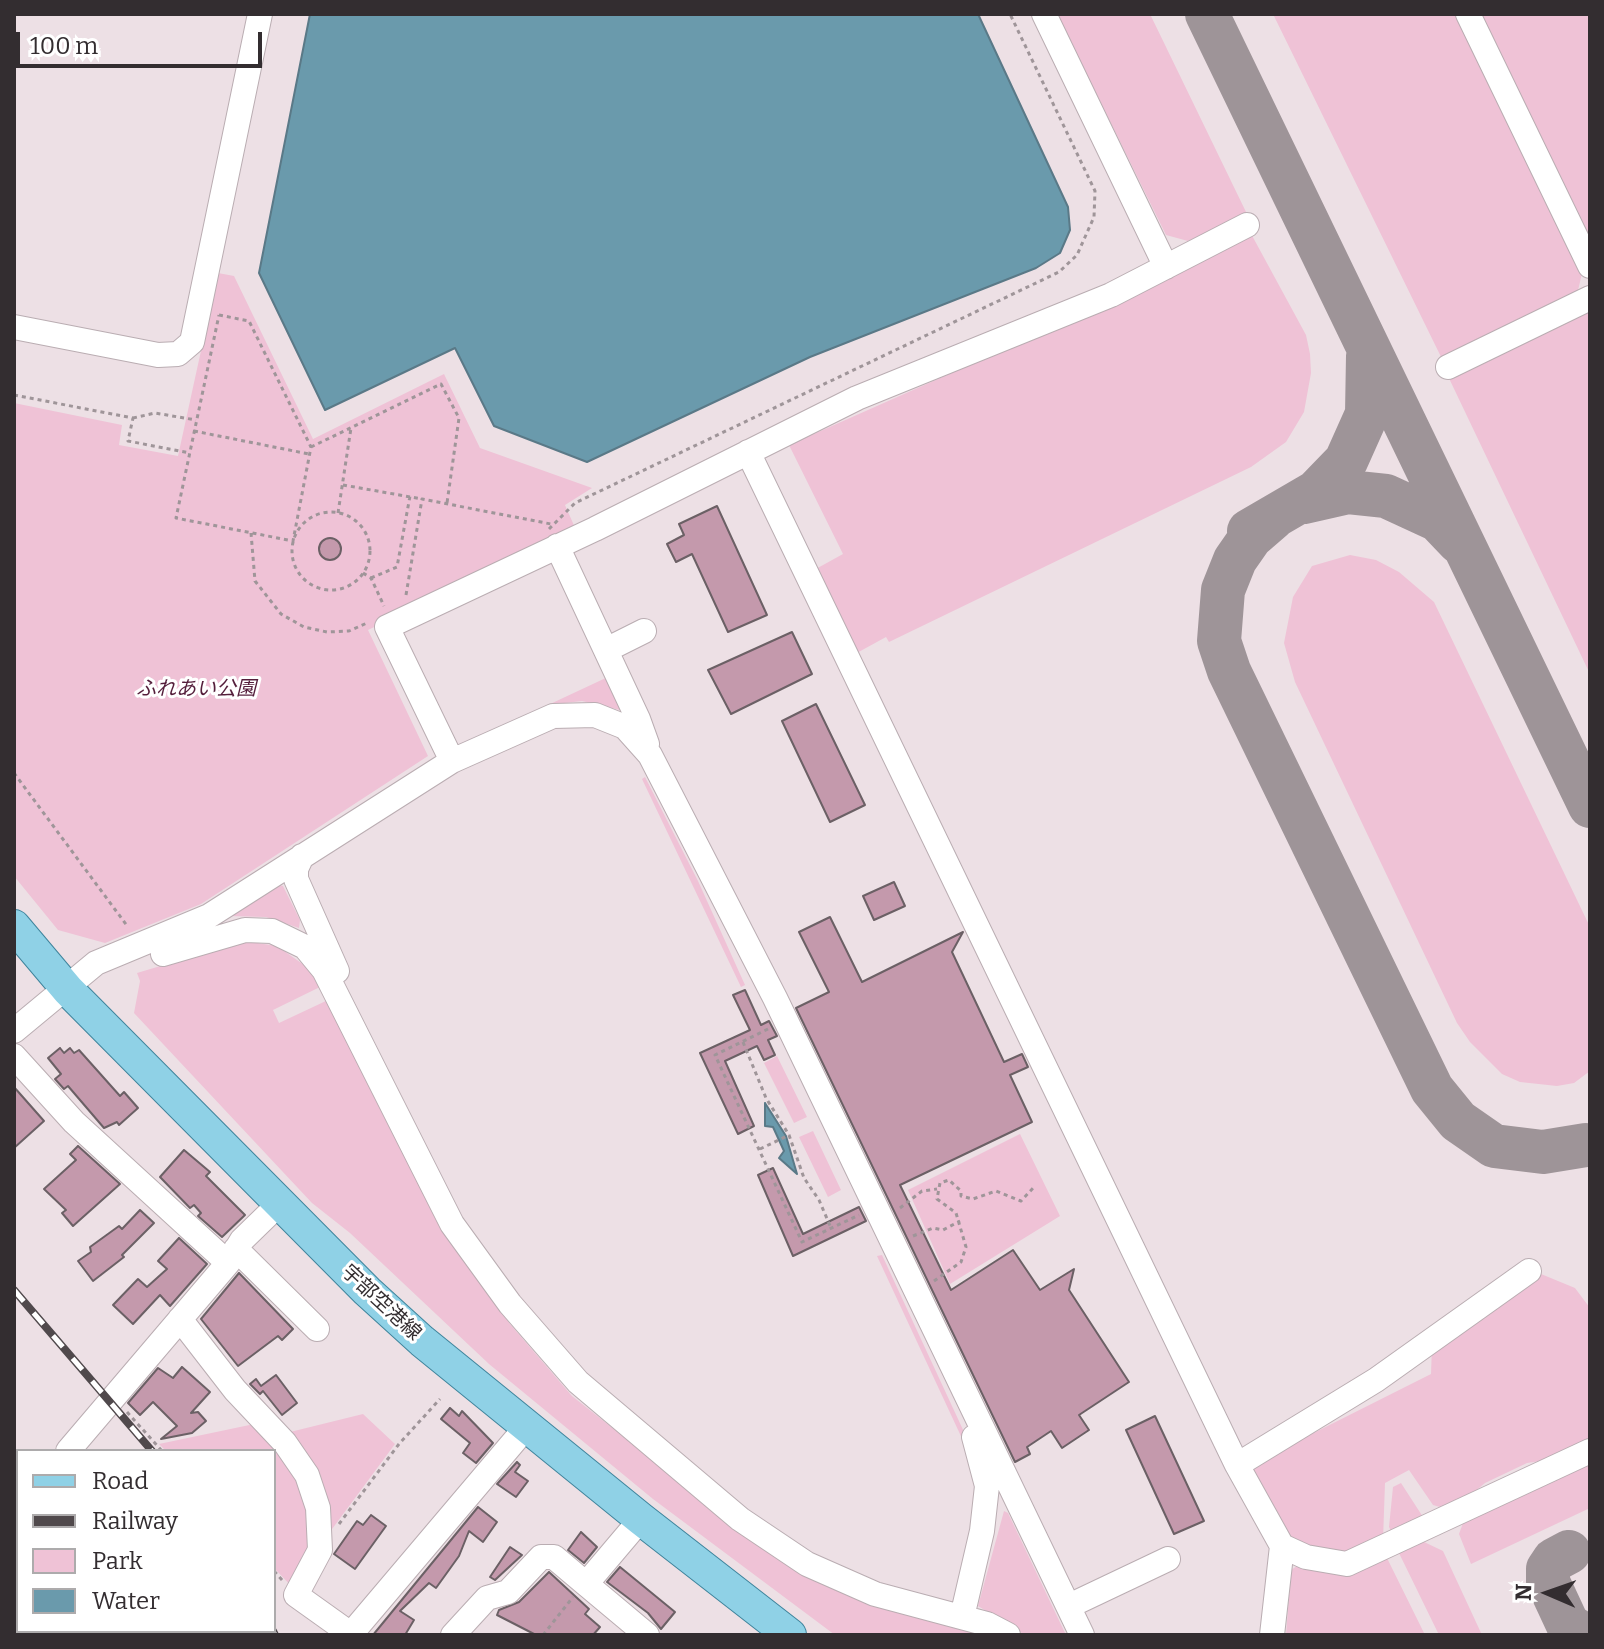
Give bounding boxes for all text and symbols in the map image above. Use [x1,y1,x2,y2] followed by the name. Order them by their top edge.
[20,16,266,66] scale bar
[30,32,98,60] text: 100 m
[136,677,256,701] park label: ふれあい公園
[336,1260,426,1346] street label: 宇部空港線
[16,1449,276,1633] legend
[92,1467,148,1495] text: Road
[92,1507,178,1535] text: Railway
[92,1547,143,1575] text: Park
[1508,1553,1588,1633] north arrow
[1510,1583,1537,1601] text: N
[92,1587,160,1615] text: Water

